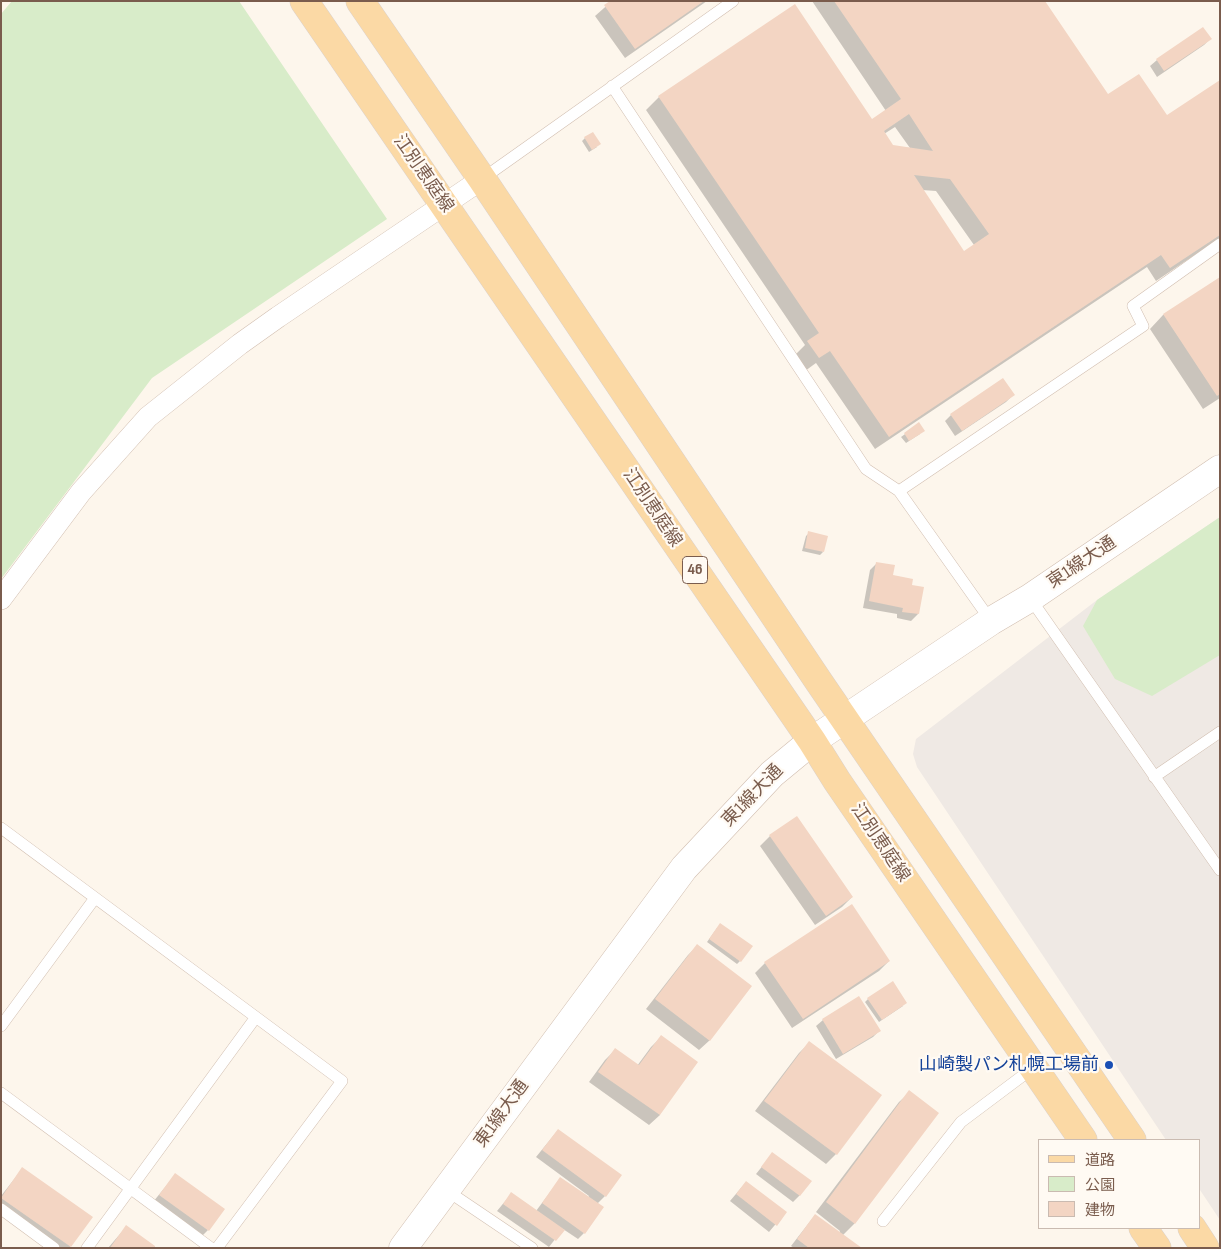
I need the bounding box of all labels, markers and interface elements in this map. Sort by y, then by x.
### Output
street label: 江別恵庭線 [388,131,458,217]
street label: 江別恵庭線 [618,465,686,551]
street label: 東1線大通 [1044,532,1120,594]
road number: 46 [682,556,708,584]
street label: 東1線大通 [718,760,788,832]
street label: 江別恵庭線 [846,800,914,886]
place label: 山崎製パン札幌工場前 [919,1054,1099,1076]
marker: 山崎製パン札幌工場前 [1103,1059,1115,1071]
street label: 東1線大通 [470,1076,534,1152]
legend [1038,1139,1201,1229]
text: 道路 [1085,1151,1115,1170]
text: 公園 [1085,1176,1115,1195]
text: 建物 [1085,1201,1115,1220]

